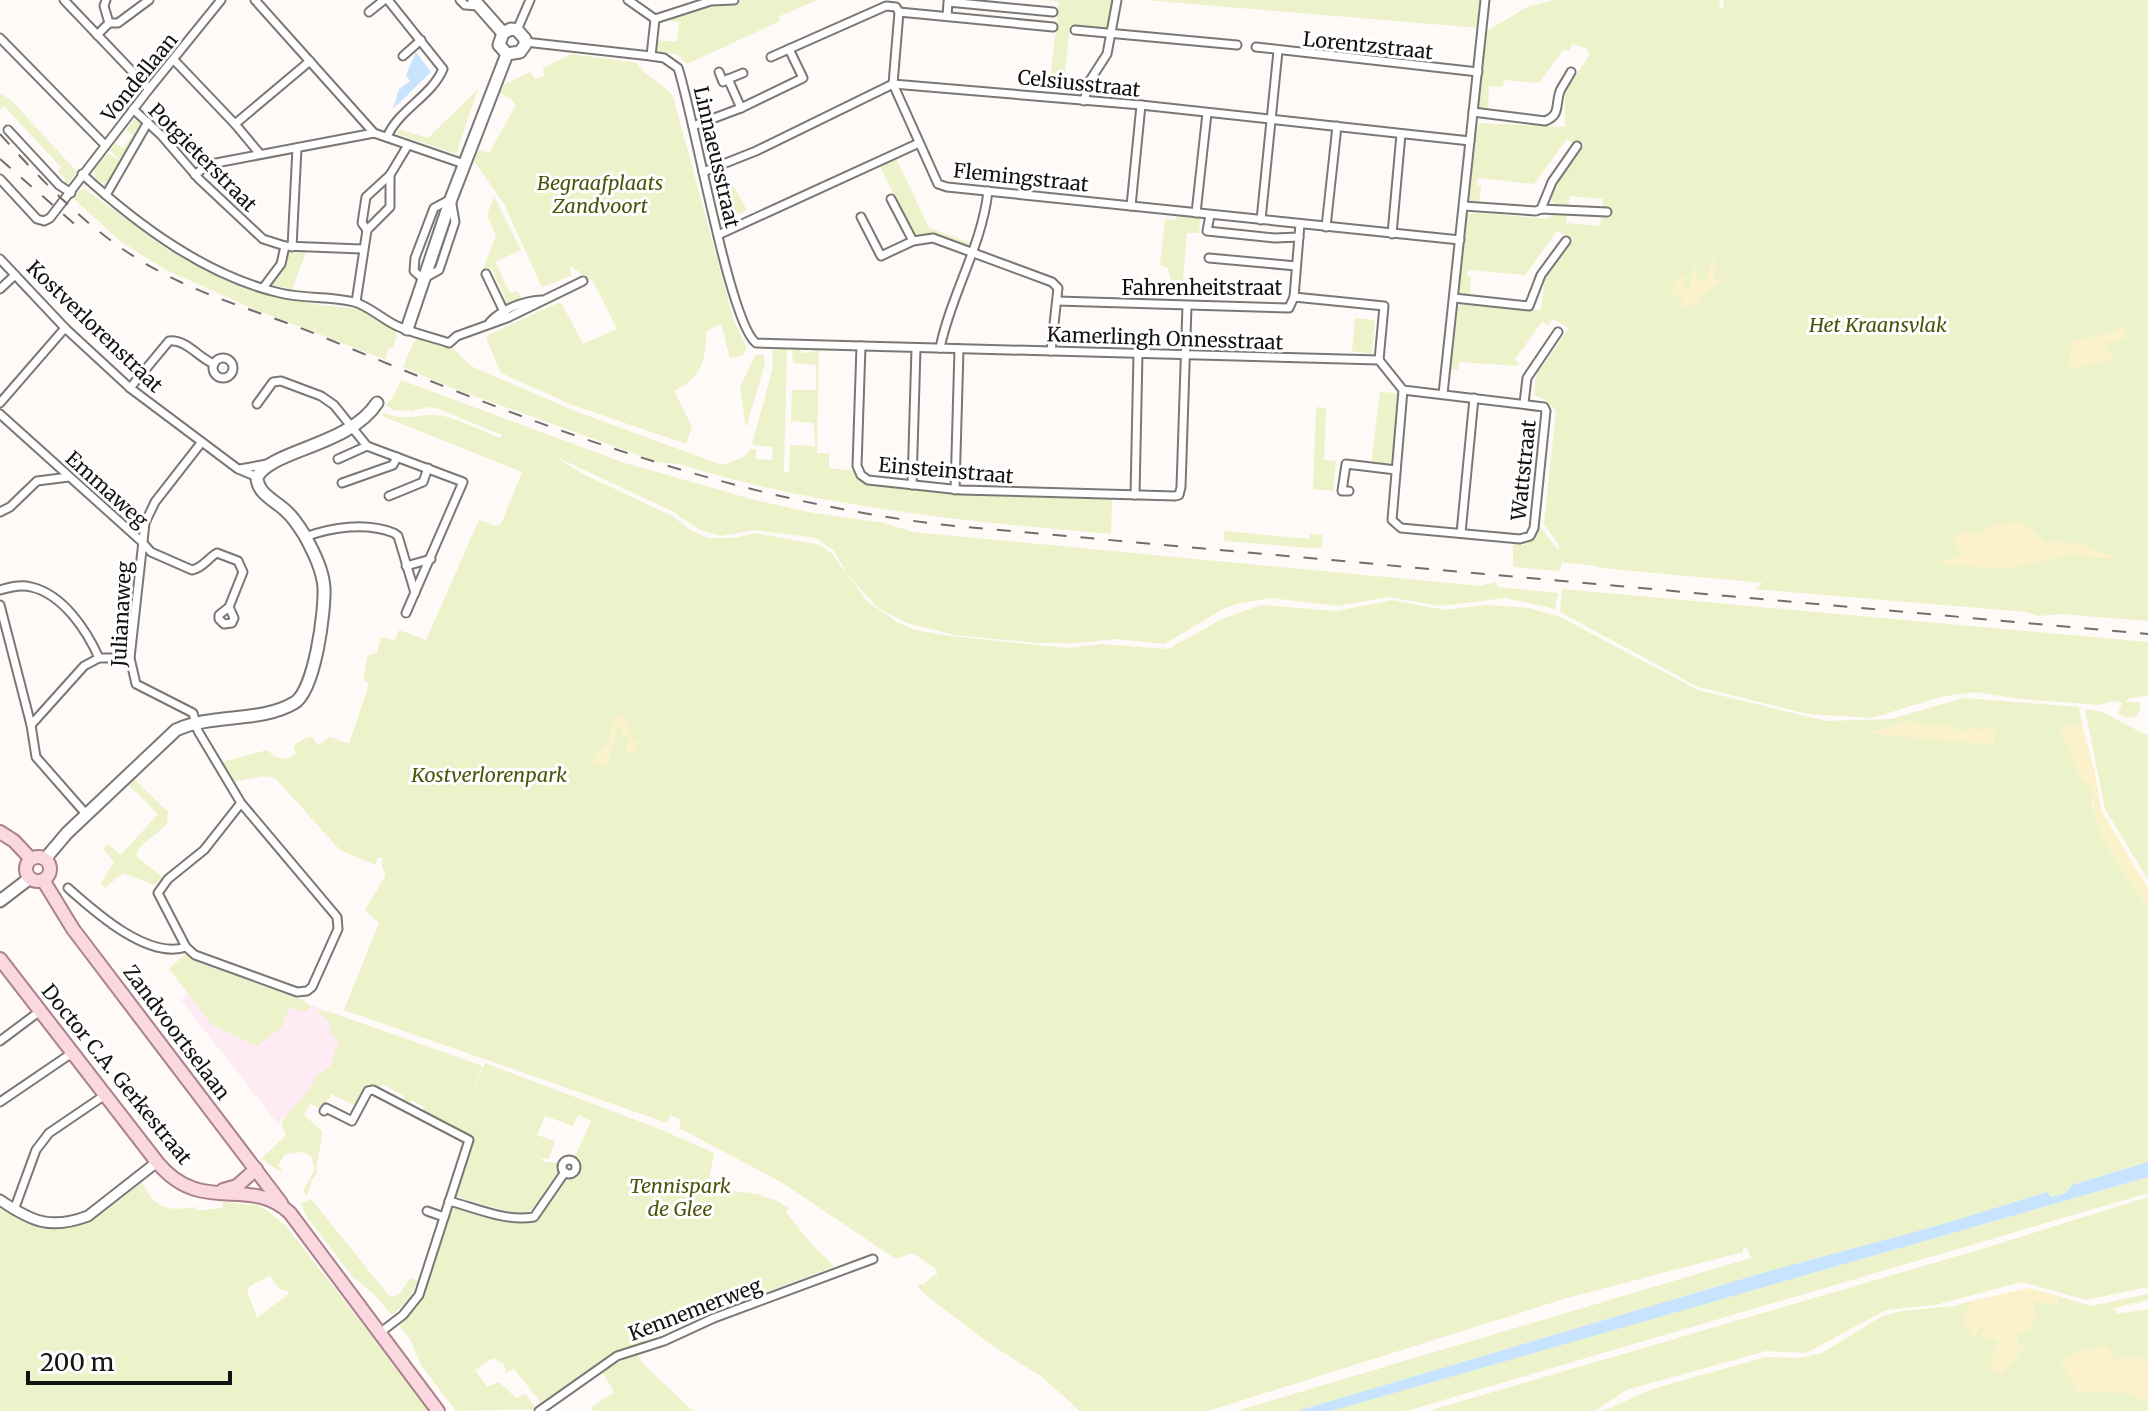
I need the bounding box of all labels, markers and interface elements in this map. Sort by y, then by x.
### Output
street label: Lorentzstraat [1302,26,1434,64]
street label: Vondellaan [95,28,182,127]
street label: Celsiusstraat [1016,64,1142,102]
street label: Linnaeusstraat [689,84,745,230]
street label: Potgieterstraat [144,98,263,217]
street label: Flemingstraat [952,157,1090,197]
park label: Begraafplaats Zandvoort [537,170,663,218]
street label: Kostverlorenstraat [22,255,168,397]
street label: Fahrenheitstraat [1122,275,1283,300]
park label: Het Kraansvlak [1808,312,1947,337]
street label: Kamerlingh Onnesstraat [1046,321,1284,355]
street label: Wattstraat [1505,418,1541,523]
street label: Emmaweg [61,445,153,533]
street label: Einsteinstraat [877,452,1015,488]
street label: Julianaweg [106,560,136,669]
park label: Kostverlorenpark [410,762,567,787]
street label: Zandvoortselaan [118,960,236,1104]
street label: Doctor C.A. Gerkestraat [37,979,198,1169]
park label: Tennispark de Glee [629,1173,731,1221]
street label: Kennemerweg [625,1272,765,1346]
scale bar [28,1335,230,1385]
text: 200 m [40,1347,115,1378]

